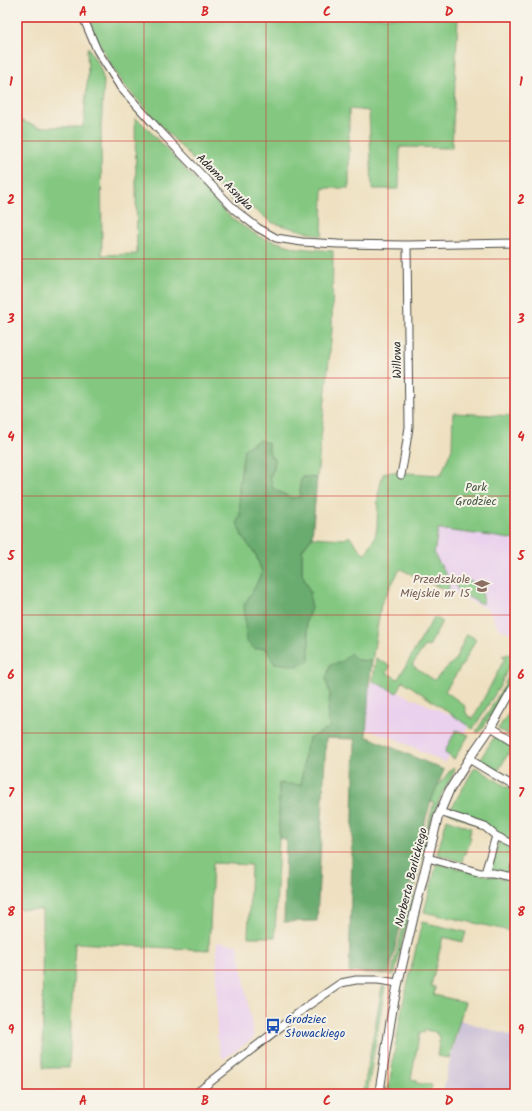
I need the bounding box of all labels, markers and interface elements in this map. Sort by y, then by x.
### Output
text: A [79,2,87,23]
text: B [201,2,209,23]
text: C [323,2,331,23]
text: D [445,2,454,23]
text: 1 [9,72,13,93]
text: 1 [519,72,523,93]
street label: Adama Asnyka [192,149,258,216]
text: 2 [7,190,15,211]
text: 2 [517,190,525,211]
text: 3 [6,309,15,330]
text: 3 [516,309,525,330]
street label: Willowa [388,341,407,379]
text: 4 [7,427,15,448]
text: 4 [517,427,525,448]
park label: Park Grodziec [455,478,497,511]
text: 5 [7,546,16,567]
text: 5 [517,546,526,567]
place label: Przedszkole Miejskie nr 15 [400,570,472,603]
school or university icon: Przedszkole Miejskie nr 15 [473,577,491,595]
text: 6 [7,665,15,686]
text: 6 [517,665,525,686]
text: 7 [8,783,15,804]
text: 7 [518,783,525,804]
street label: Norberta Barlickiego [390,825,433,929]
text: 8 [7,902,15,923]
text: 8 [517,902,525,923]
place label: Grodziec Słowackiego [285,1010,345,1043]
bus stop icon: Grodziec Słowackiego [264,1017,282,1035]
text: 9 [8,1020,15,1041]
text: 9 [518,1020,525,1041]
text: A [79,1091,87,1111]
text: B [201,1091,209,1111]
text: C [323,1091,331,1111]
text: D [445,1091,454,1111]

